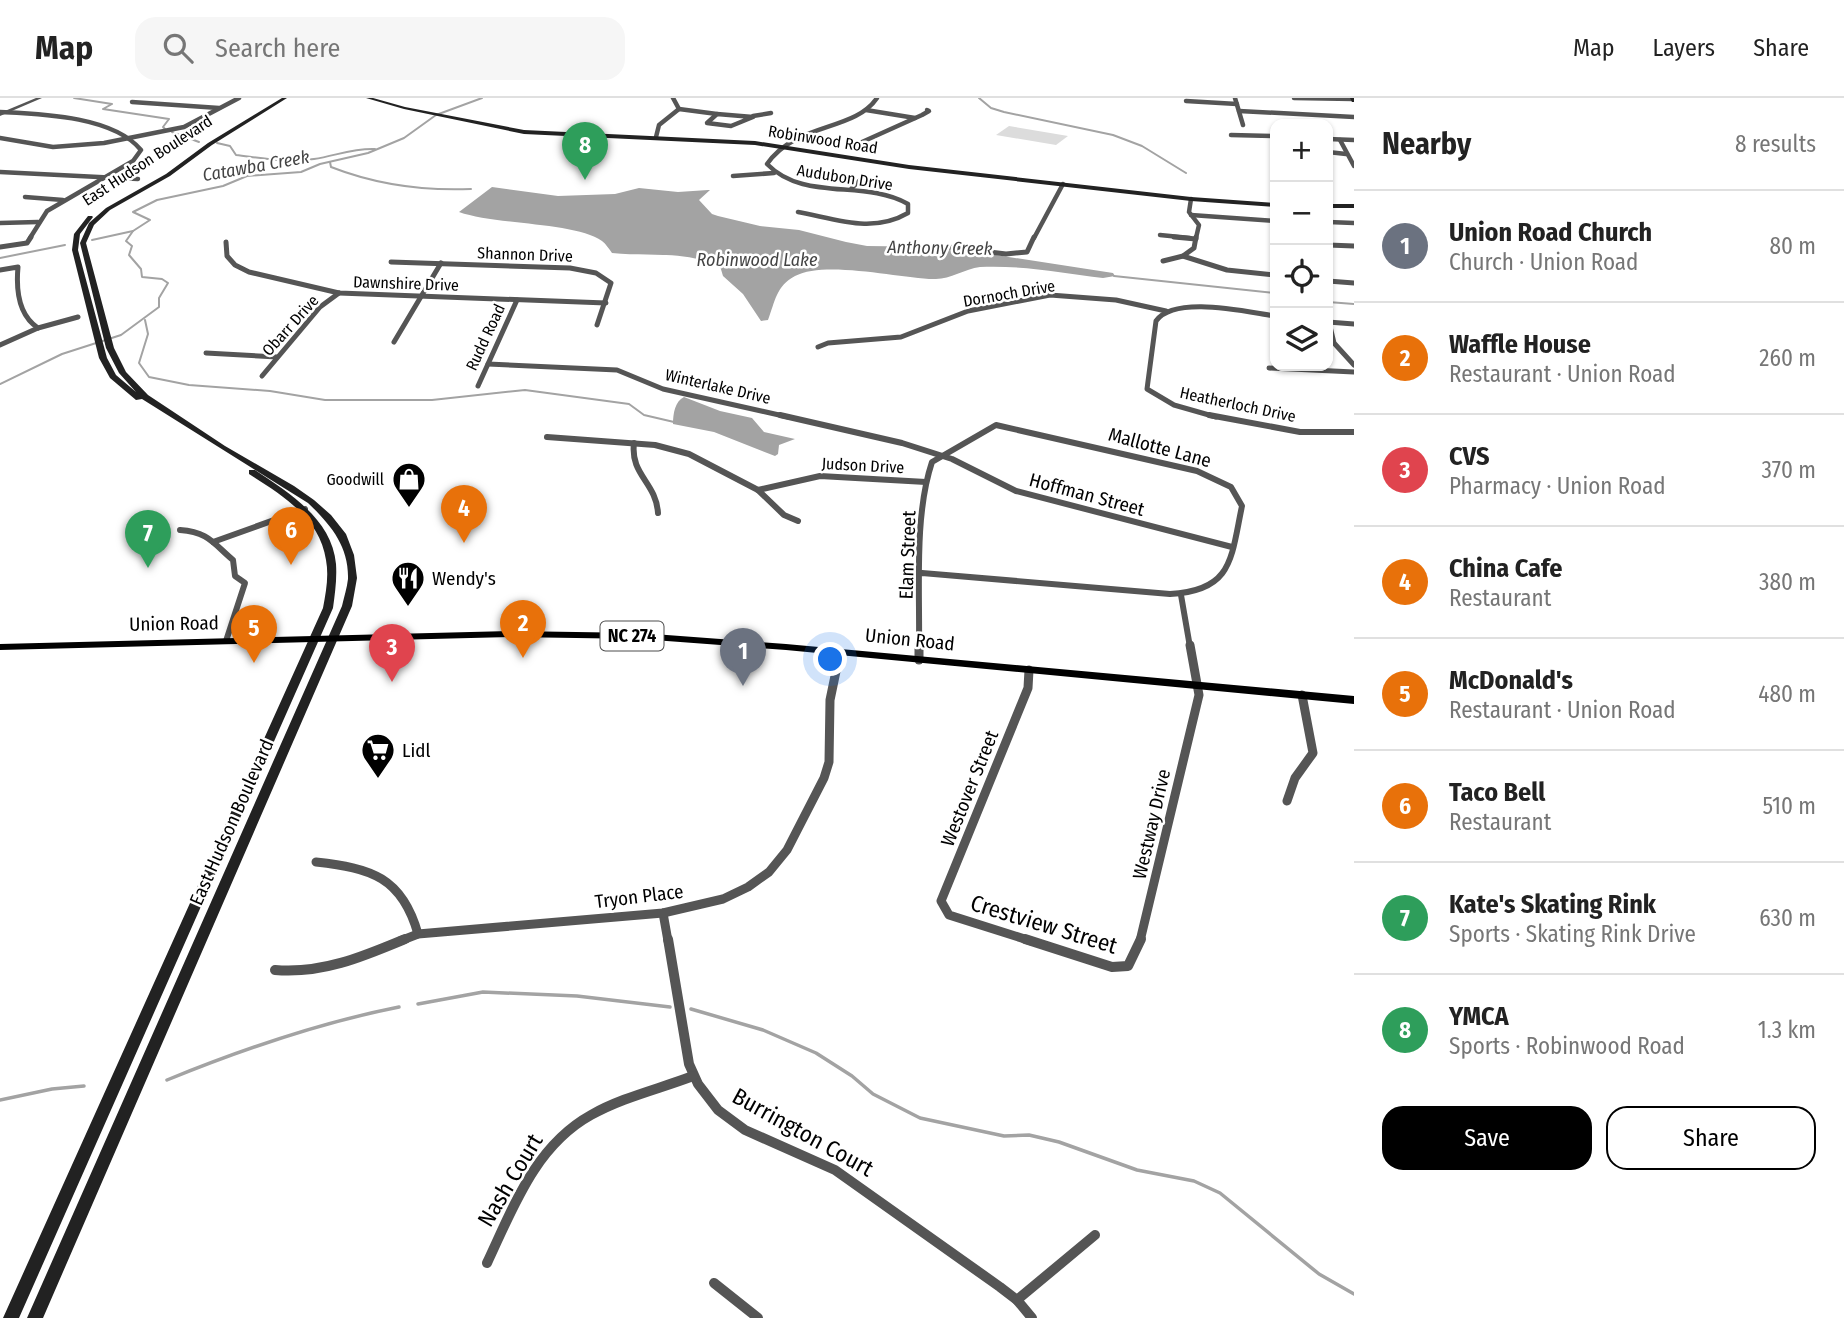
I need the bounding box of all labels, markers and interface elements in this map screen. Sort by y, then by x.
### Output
search box [135,17,625,80]
text: Map [35,28,93,68]
icon: search [159,29,197,67]
text: Search here [215,33,340,64]
text: Map [1573,34,1615,62]
text: Layers [1653,34,1715,62]
text: Share [1753,34,1809,62]
street label: East Hudson Boulevard [79,111,216,209]
map controls [1270,119,1333,371]
button: + [1270,119,1333,182]
street label: Robinwood Road [767,121,879,158]
pin: 8 [562,122,608,180]
text: Nearby [1382,126,1471,162]
text: 8 results [1735,130,1816,158]
water label: Catawba Creek [201,146,311,186]
street label: Audubon Drive [796,161,894,194]
button: − [1270,182,1333,245]
text: Union Road Church [1449,217,1652,248]
text: 1 [1400,232,1410,260]
text: 80 m [1769,232,1816,260]
water label: Anthony Creek [886,236,993,260]
street label: Shannon Drive [477,243,573,266]
button: locate [1270,245,1333,308]
text: Church · Union Road [1449,248,1638,276]
water label: Robinwood Lake [697,249,818,271]
street label: Dawnshire Drive [353,272,459,295]
street label: Dornoch Drive [962,276,1057,311]
street label: Obarr Drive [258,291,323,360]
street label: Rudd Road [462,301,509,373]
button: layers [1270,308,1333,371]
text: Waffle House [1449,329,1591,360]
text: 2 [1400,344,1410,372]
text: 260 m [1759,344,1816,372]
text: Restaurant · Union Road [1449,360,1676,388]
street label: Winterlake Drive [663,365,773,408]
street label: Heatherloch Drive [1178,383,1298,426]
street label: Mallotte Lane [1106,423,1214,472]
text: CVS [1449,441,1489,472]
street label: Judson Drive [821,454,905,477]
text: 3 [1400,456,1410,484]
text: 370 m [1762,456,1816,484]
shop icon: Goodwill [390,460,428,509]
street label: Hoffman Street [1027,468,1148,521]
place label: Goodwill [326,470,384,489]
text: Pharmacy · Union Road [1449,472,1665,500]
pin: 4 [441,485,487,543]
pin: 6 [268,507,314,565]
street label: Elam Street [894,509,921,600]
pin: 7 [125,510,171,568]
text: China Cafe [1449,553,1562,584]
restaurant icon: Wendy's [389,559,427,608]
place label: Wendy's [432,567,496,590]
text: 4 [1399,568,1411,596]
text: 380 m [1759,568,1816,596]
text: Restaurant [1449,584,1551,612]
pin: 2 [500,600,546,658]
pin: 5 [231,605,277,663]
street label: Union Road [129,611,219,636]
road number: NC 274 [600,622,664,650]
street label: Union Road [864,623,956,656]
pin: 3 [369,624,415,682]
pin: 1 [720,628,766,686]
your location [813,642,847,676]
text: McDonald's [1449,665,1573,696]
text: 5 [1399,680,1411,708]
text: 480 m [1758,680,1816,708]
text: Restaurant · Union Road [1449,696,1676,724]
street label: Westover Street [936,726,1003,850]
supermarket icon: Lidl [359,731,397,780]
street label: East Hudson Boulevard [185,736,278,909]
place label: Lidl [402,739,430,762]
street label: Westway Drive [1128,767,1175,881]
text: Taco Bell [1449,777,1545,808]
text: 6 [1399,792,1411,820]
text: 510 m [1763,792,1816,820]
text: Restaurant [1449,808,1551,836]
street label: Tryon Place [594,880,685,913]
street label: Crestview Street [967,888,1121,960]
text: Kate's Skating Rink [1449,889,1656,920]
text: 7 [1400,904,1410,932]
text: 630 m [1759,904,1816,932]
text: Sports · Skating Rink Drive [1449,920,1696,948]
text: YMCA [1449,1001,1509,1032]
text: 8 [1399,1016,1411,1044]
text: 1.3 km [1758,1016,1816,1044]
text: Sports · Robinwood Road [1449,1032,1685,1060]
street label: Burrington Court [728,1082,879,1183]
button: Save [1382,1106,1592,1170]
button: Share [1606,1106,1816,1170]
street label: Nash Court [471,1128,549,1231]

